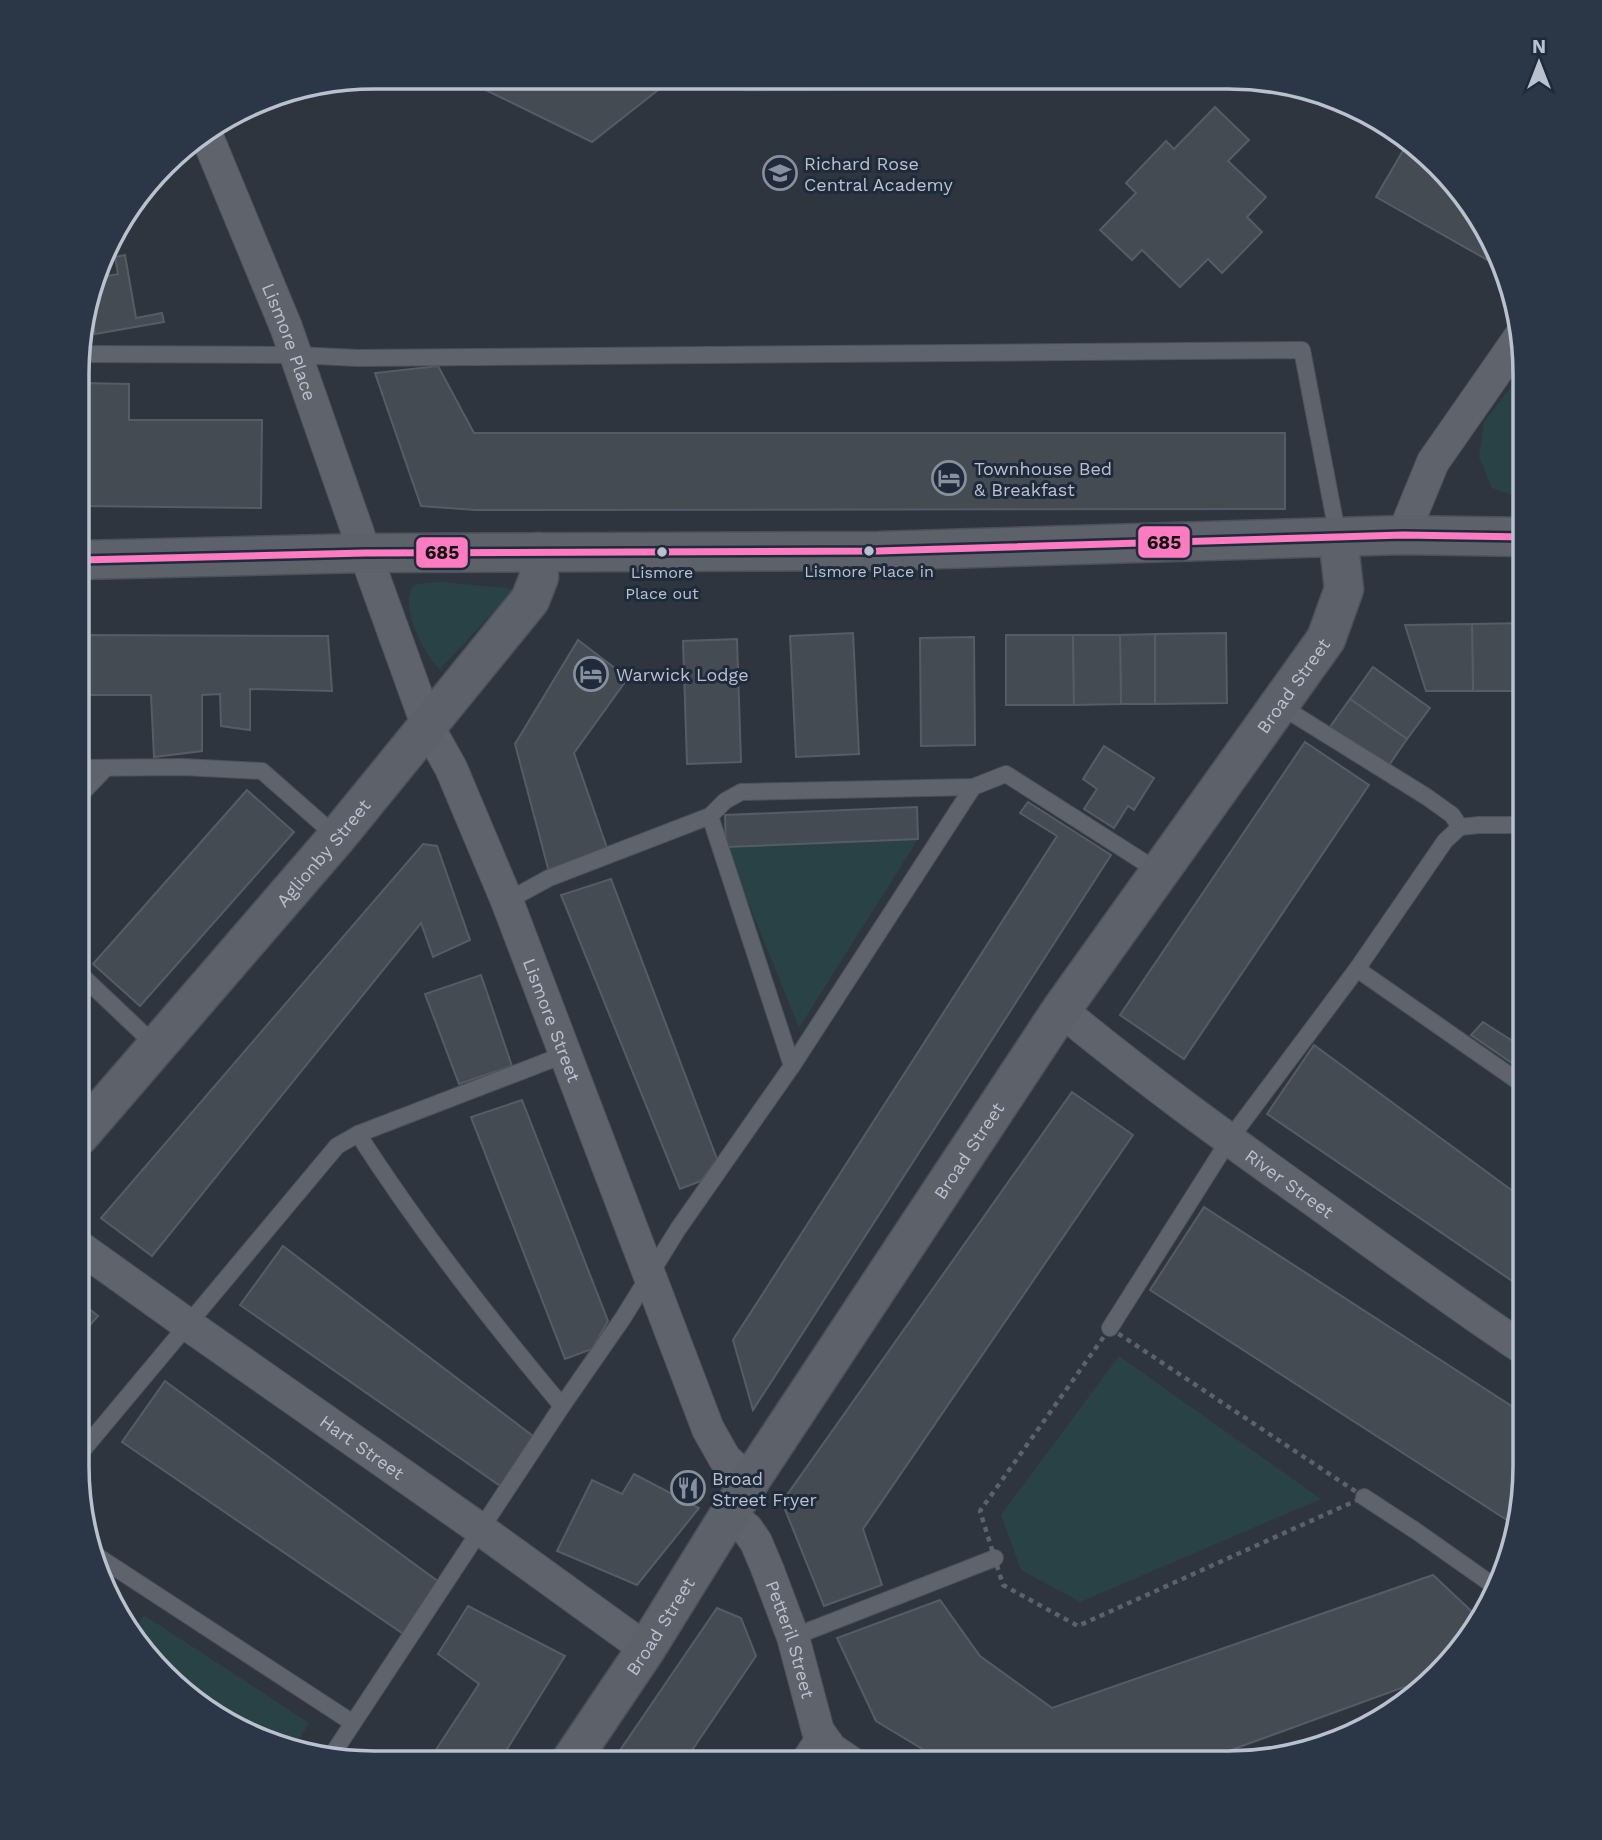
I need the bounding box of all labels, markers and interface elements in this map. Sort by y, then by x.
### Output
north arrow [1504,28,1574,98]
text: N [1532,35,1546,58]
place label: Richard Rose Central Academy [804,153,953,195]
school or university icon: Richard Rose Central Academy [761,154,799,192]
street label: Lismore Place [258,280,321,403]
place label: Townhouse Bed & Breakfast [974,458,1112,500]
hotel icon: Townhouse Bed & Breakfast [930,459,968,497]
line badge: 685 [1137,525,1191,559]
text: 685 [1147,531,1181,554]
line badge: 685 [415,536,469,569]
text: 685 [425,541,459,564]
marker: Lismore Place in [862,544,876,558]
marker: Lismore Place out [655,545,669,559]
place label: Lismore Place in [804,562,934,581]
place label: Lismore Place out [625,563,699,603]
street label: Broad Street [1252,634,1334,737]
hotel icon: Warwick Lodge [572,655,610,693]
place label: Warwick Lodge [616,664,749,685]
street label: Aglionby Street [272,794,375,910]
street label: Lismore Street [519,955,586,1085]
street label: Broad Street [929,1098,1008,1203]
street label: River Street [1241,1144,1338,1222]
street label: Hart Street [316,1410,409,1484]
place label: Broad Street Fryer [712,1468,817,1510]
restaurant icon: Broad Street Fryer [669,1469,707,1507]
street label: Broad Street [621,1573,699,1679]
street label: Petteril Street [762,1577,819,1701]

